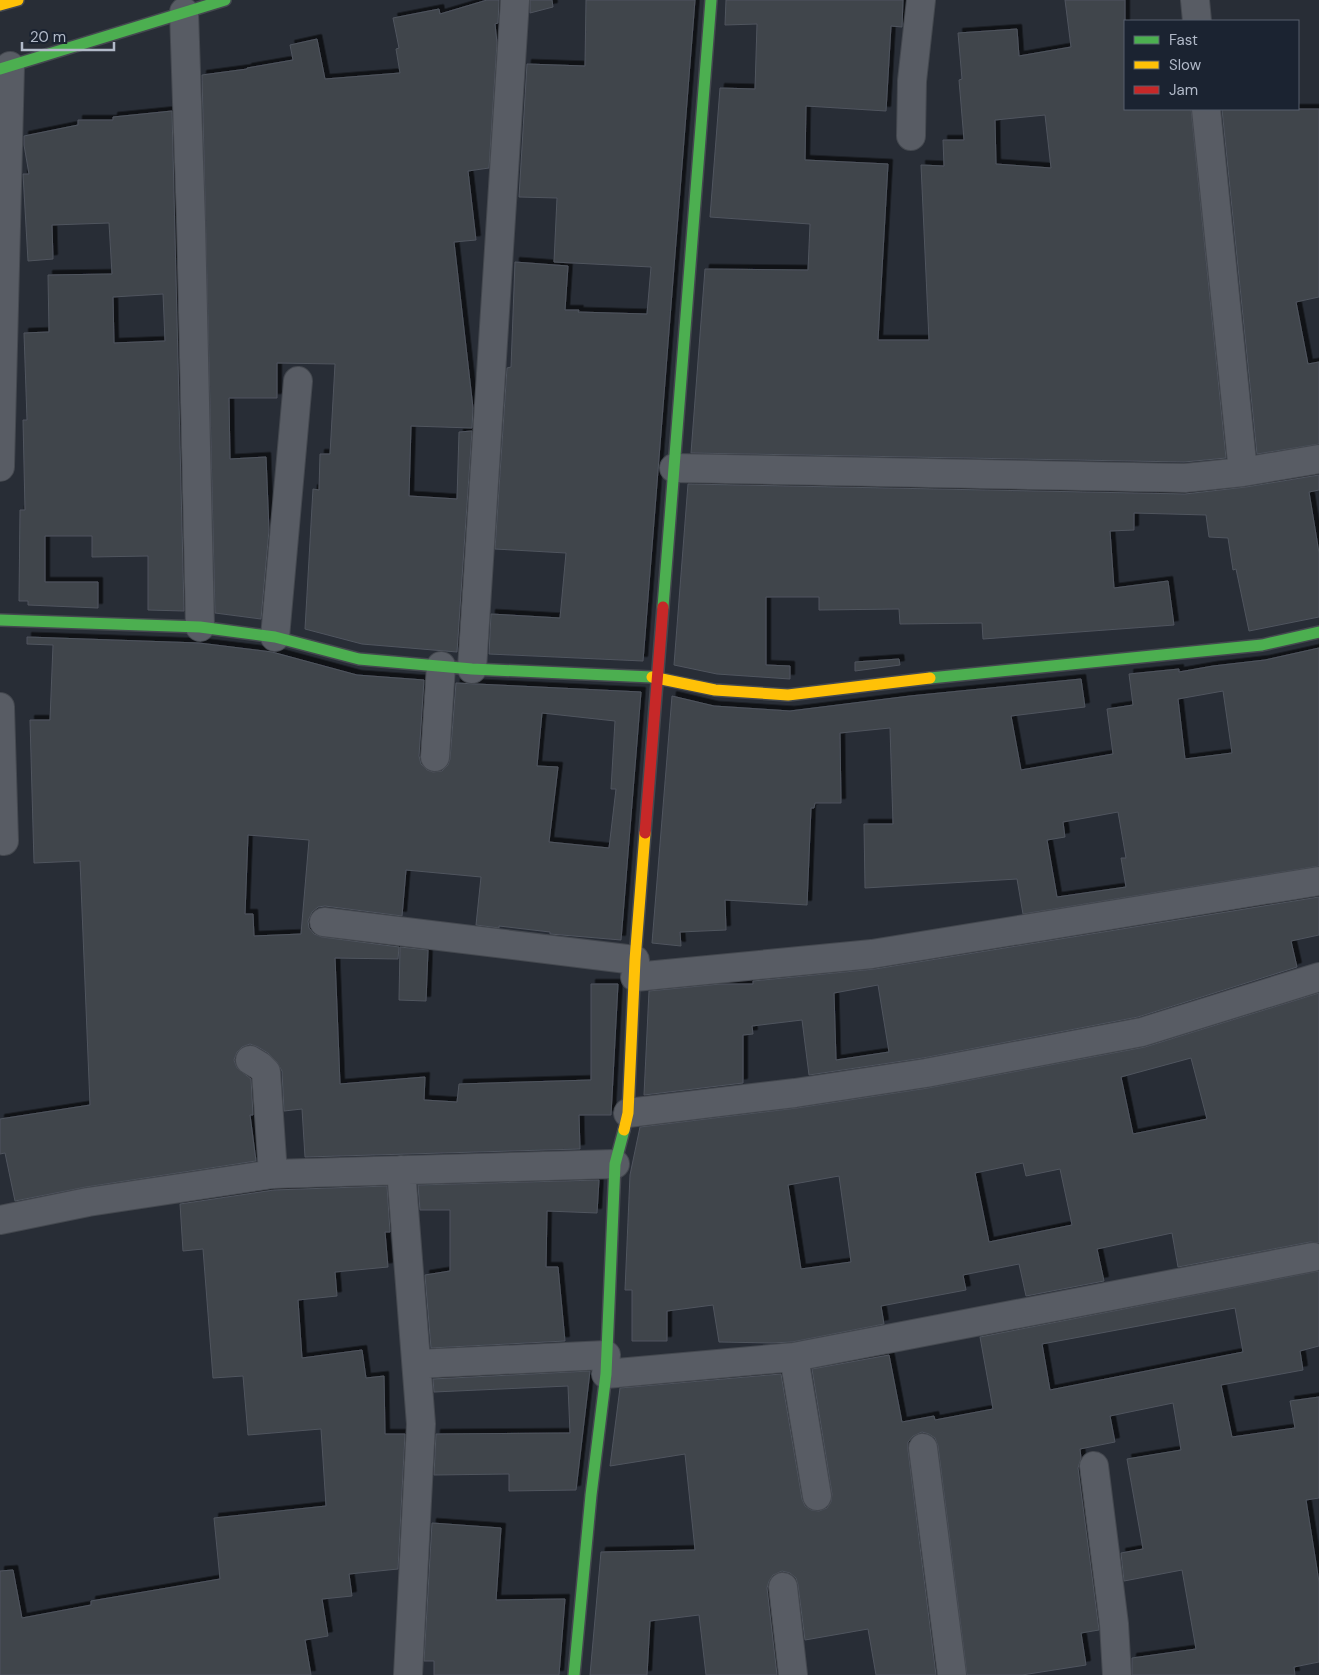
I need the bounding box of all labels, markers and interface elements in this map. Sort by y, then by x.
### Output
scale bar [22,20,115,52]
legend [1124,20,1299,110]
text: 20 m [30,27,66,47]
text: Fast [1169,30,1198,50]
text: Slow [1169,55,1202,75]
text: Jam [1169,80,1198,100]

